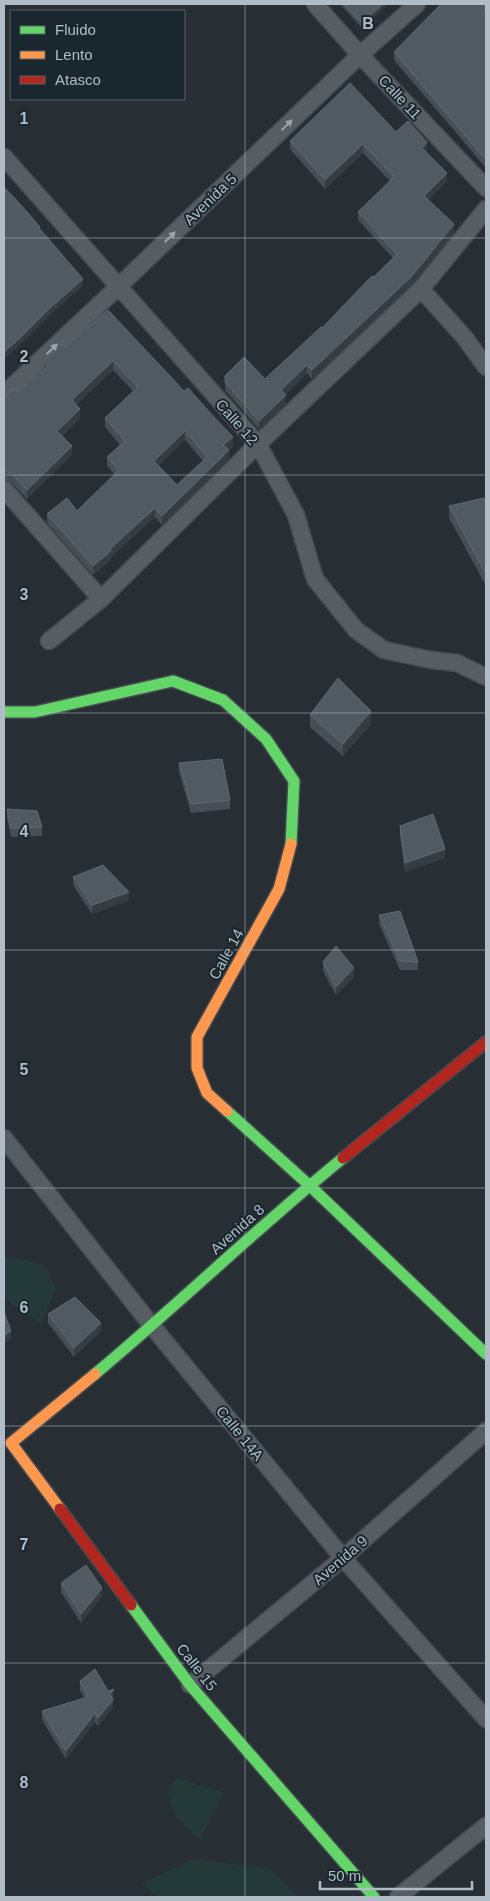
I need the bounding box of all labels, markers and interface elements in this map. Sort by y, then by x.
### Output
legend [10,10,185,100]
text: B [362,15,374,32]
text: Fluido [55,21,96,38]
text: Lento [55,46,93,63]
text: Atasco [55,71,101,88]
street label: Calle 11 [375,71,425,123]
text: 1 [20,110,29,127]
one-way arrow [281,119,293,131]
street label: Avenida 5 [180,170,240,228]
one-way arrow [164,231,176,243]
one-way arrow [46,343,58,355]
text: 2 [20,348,29,365]
street label: Calle 12 [213,396,261,448]
text: 3 [20,586,29,603]
text: 4 [20,823,29,840]
street label: Calle 14 [205,926,247,982]
text: 5 [20,1061,29,1078]
street label: Avenida 8 [207,1200,267,1258]
text: 6 [20,1299,29,1316]
street label: Calle 14A [213,1402,267,1464]
street label: Avenida 9 [309,1532,371,1588]
text: 7 [20,1536,29,1553]
street label: Calle 15 [173,1640,221,1694]
text: 8 [20,1774,29,1791]
scale bar [320,1858,472,1890]
text: 50 m [328,1867,361,1884]

